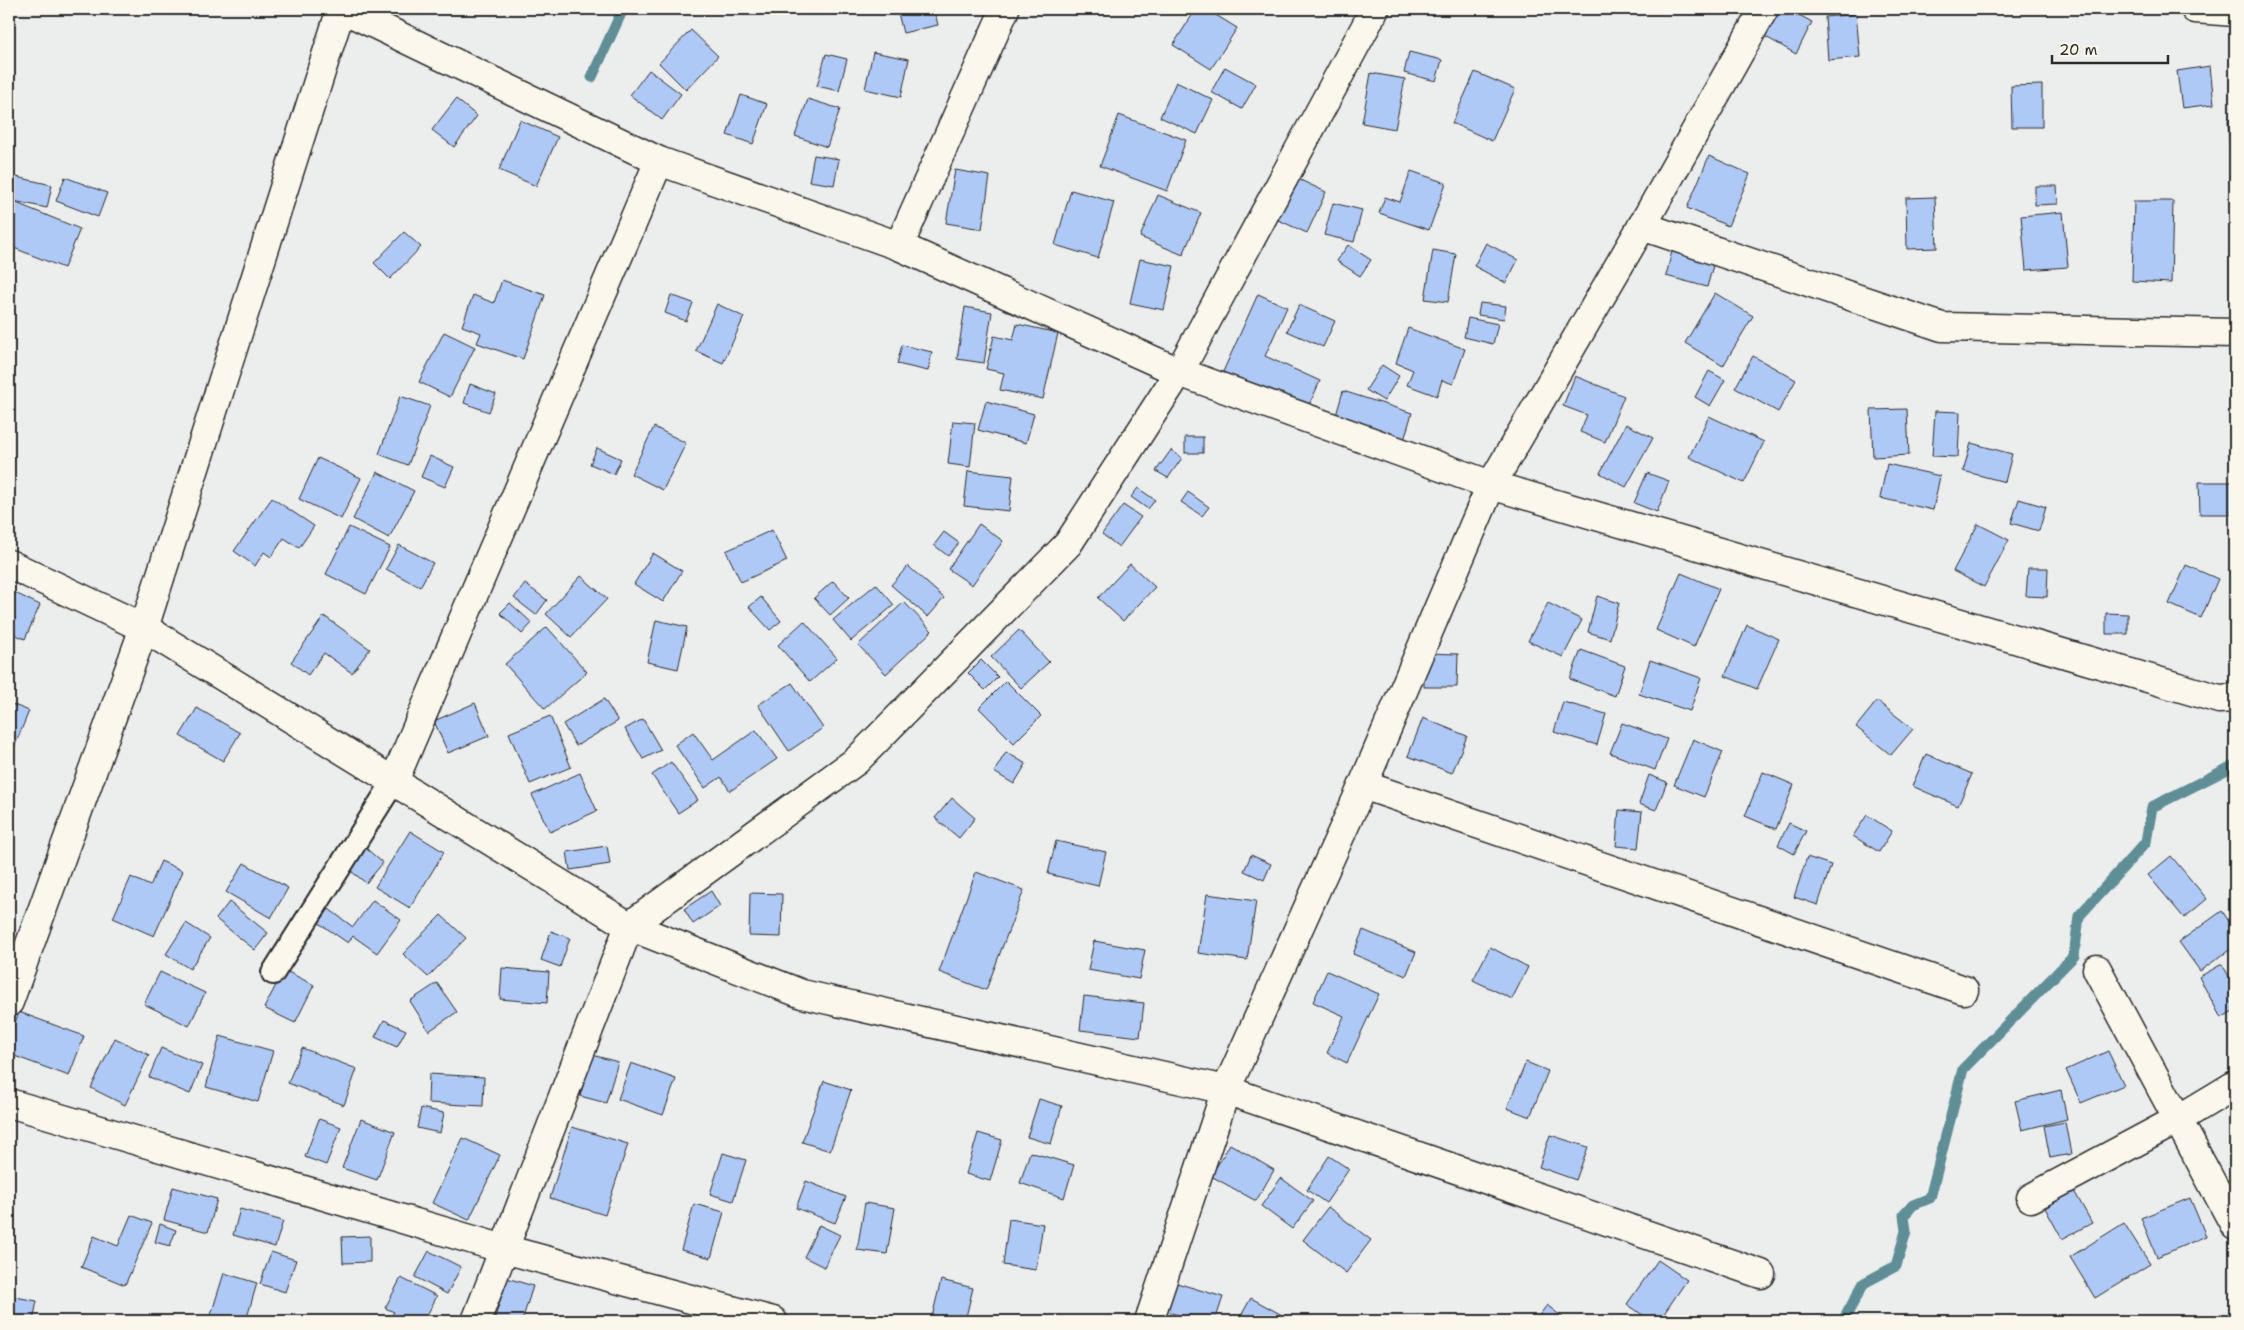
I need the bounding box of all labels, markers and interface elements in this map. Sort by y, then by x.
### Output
scale bar [2052,32,2168,64]
text: 20 m [2059,40,2098,60]

